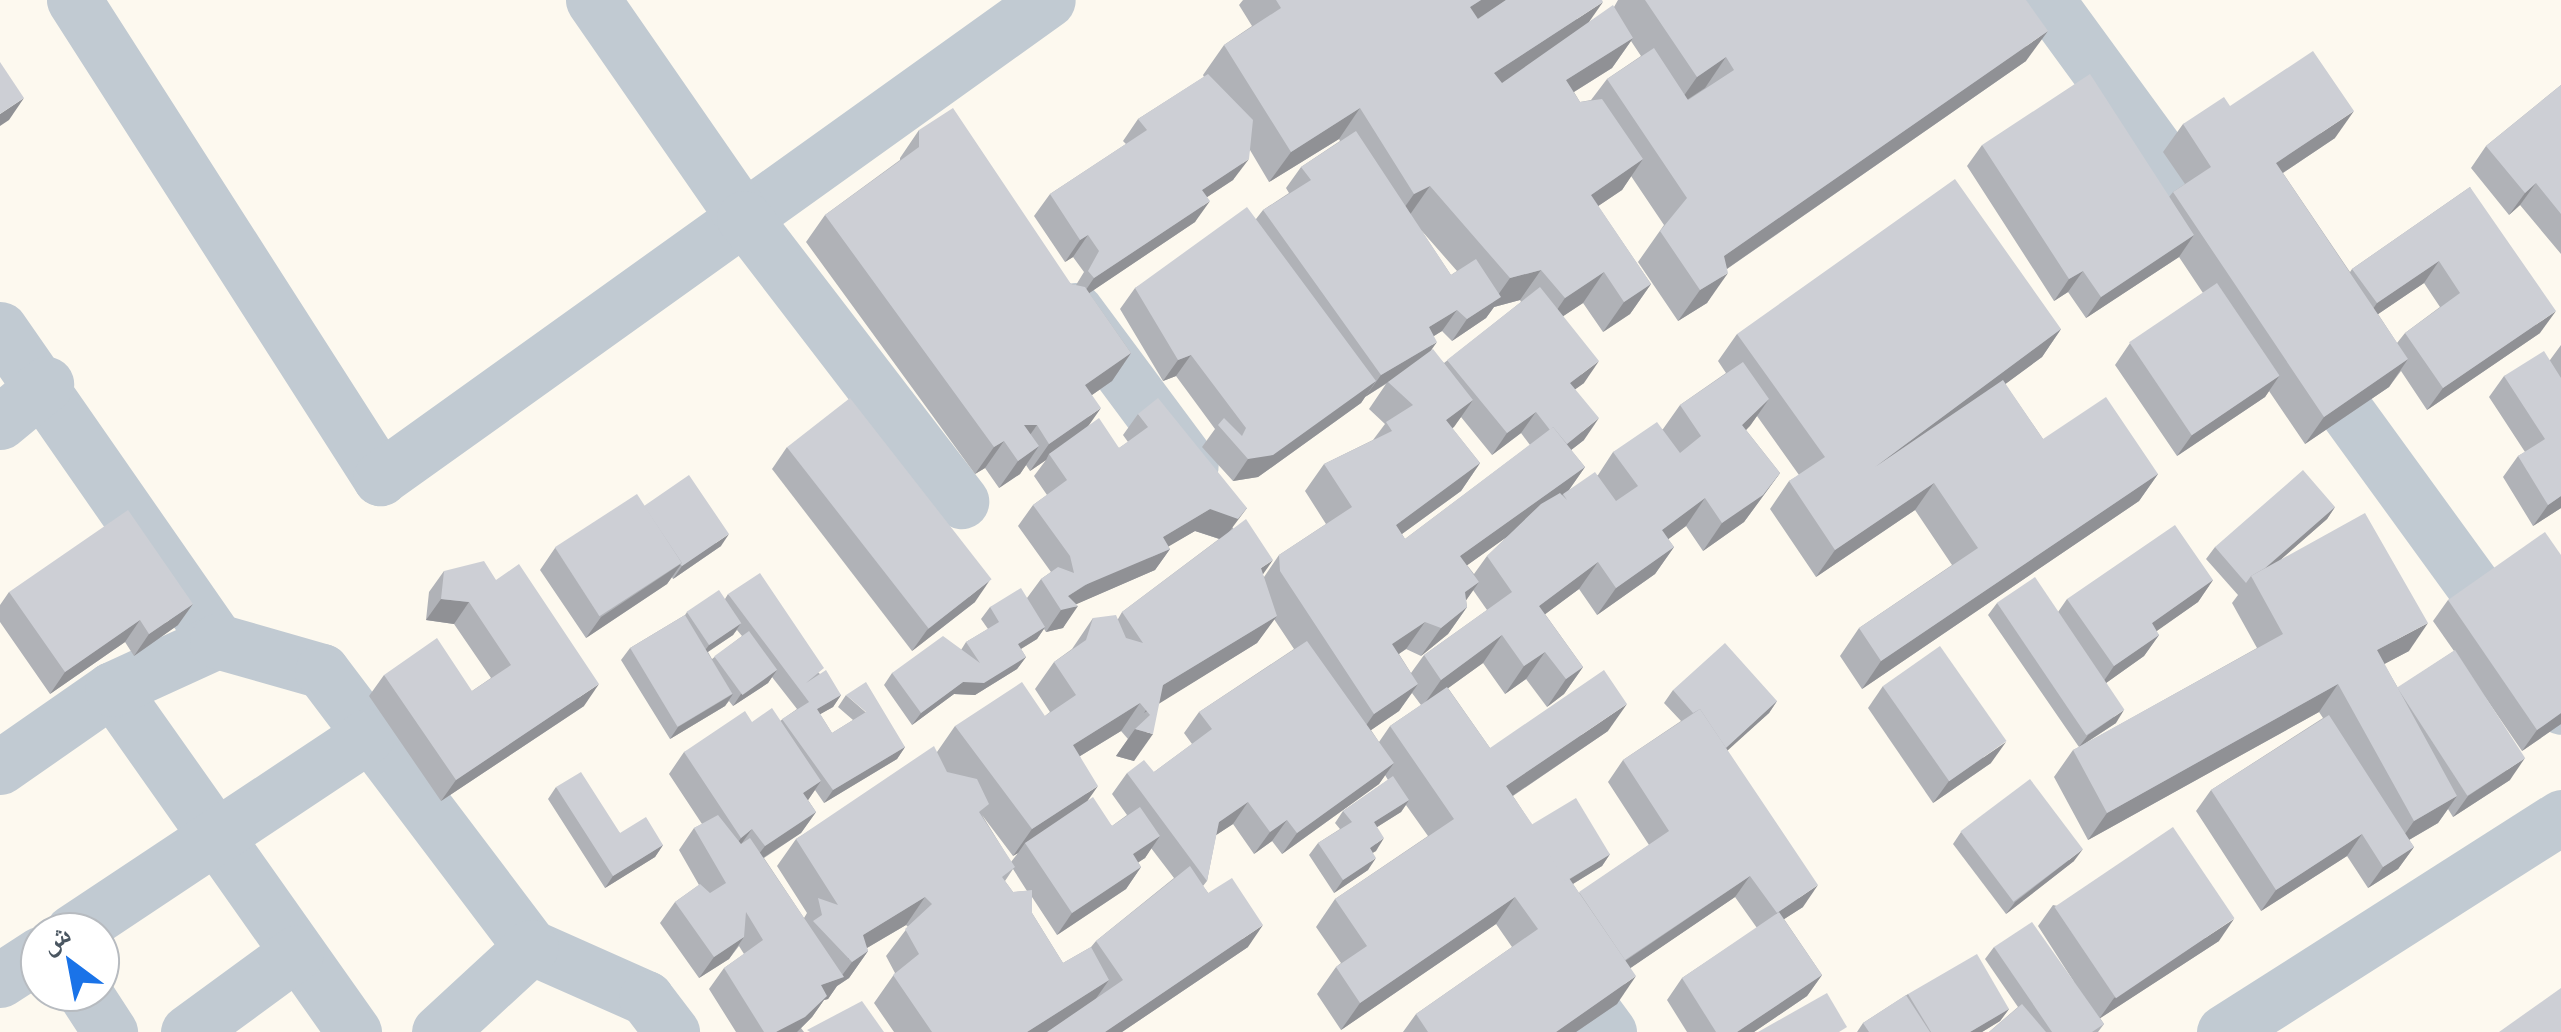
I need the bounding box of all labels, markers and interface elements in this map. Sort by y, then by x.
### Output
north arrow [20,912,120,1012]
text: ش [34,916,77,961]

